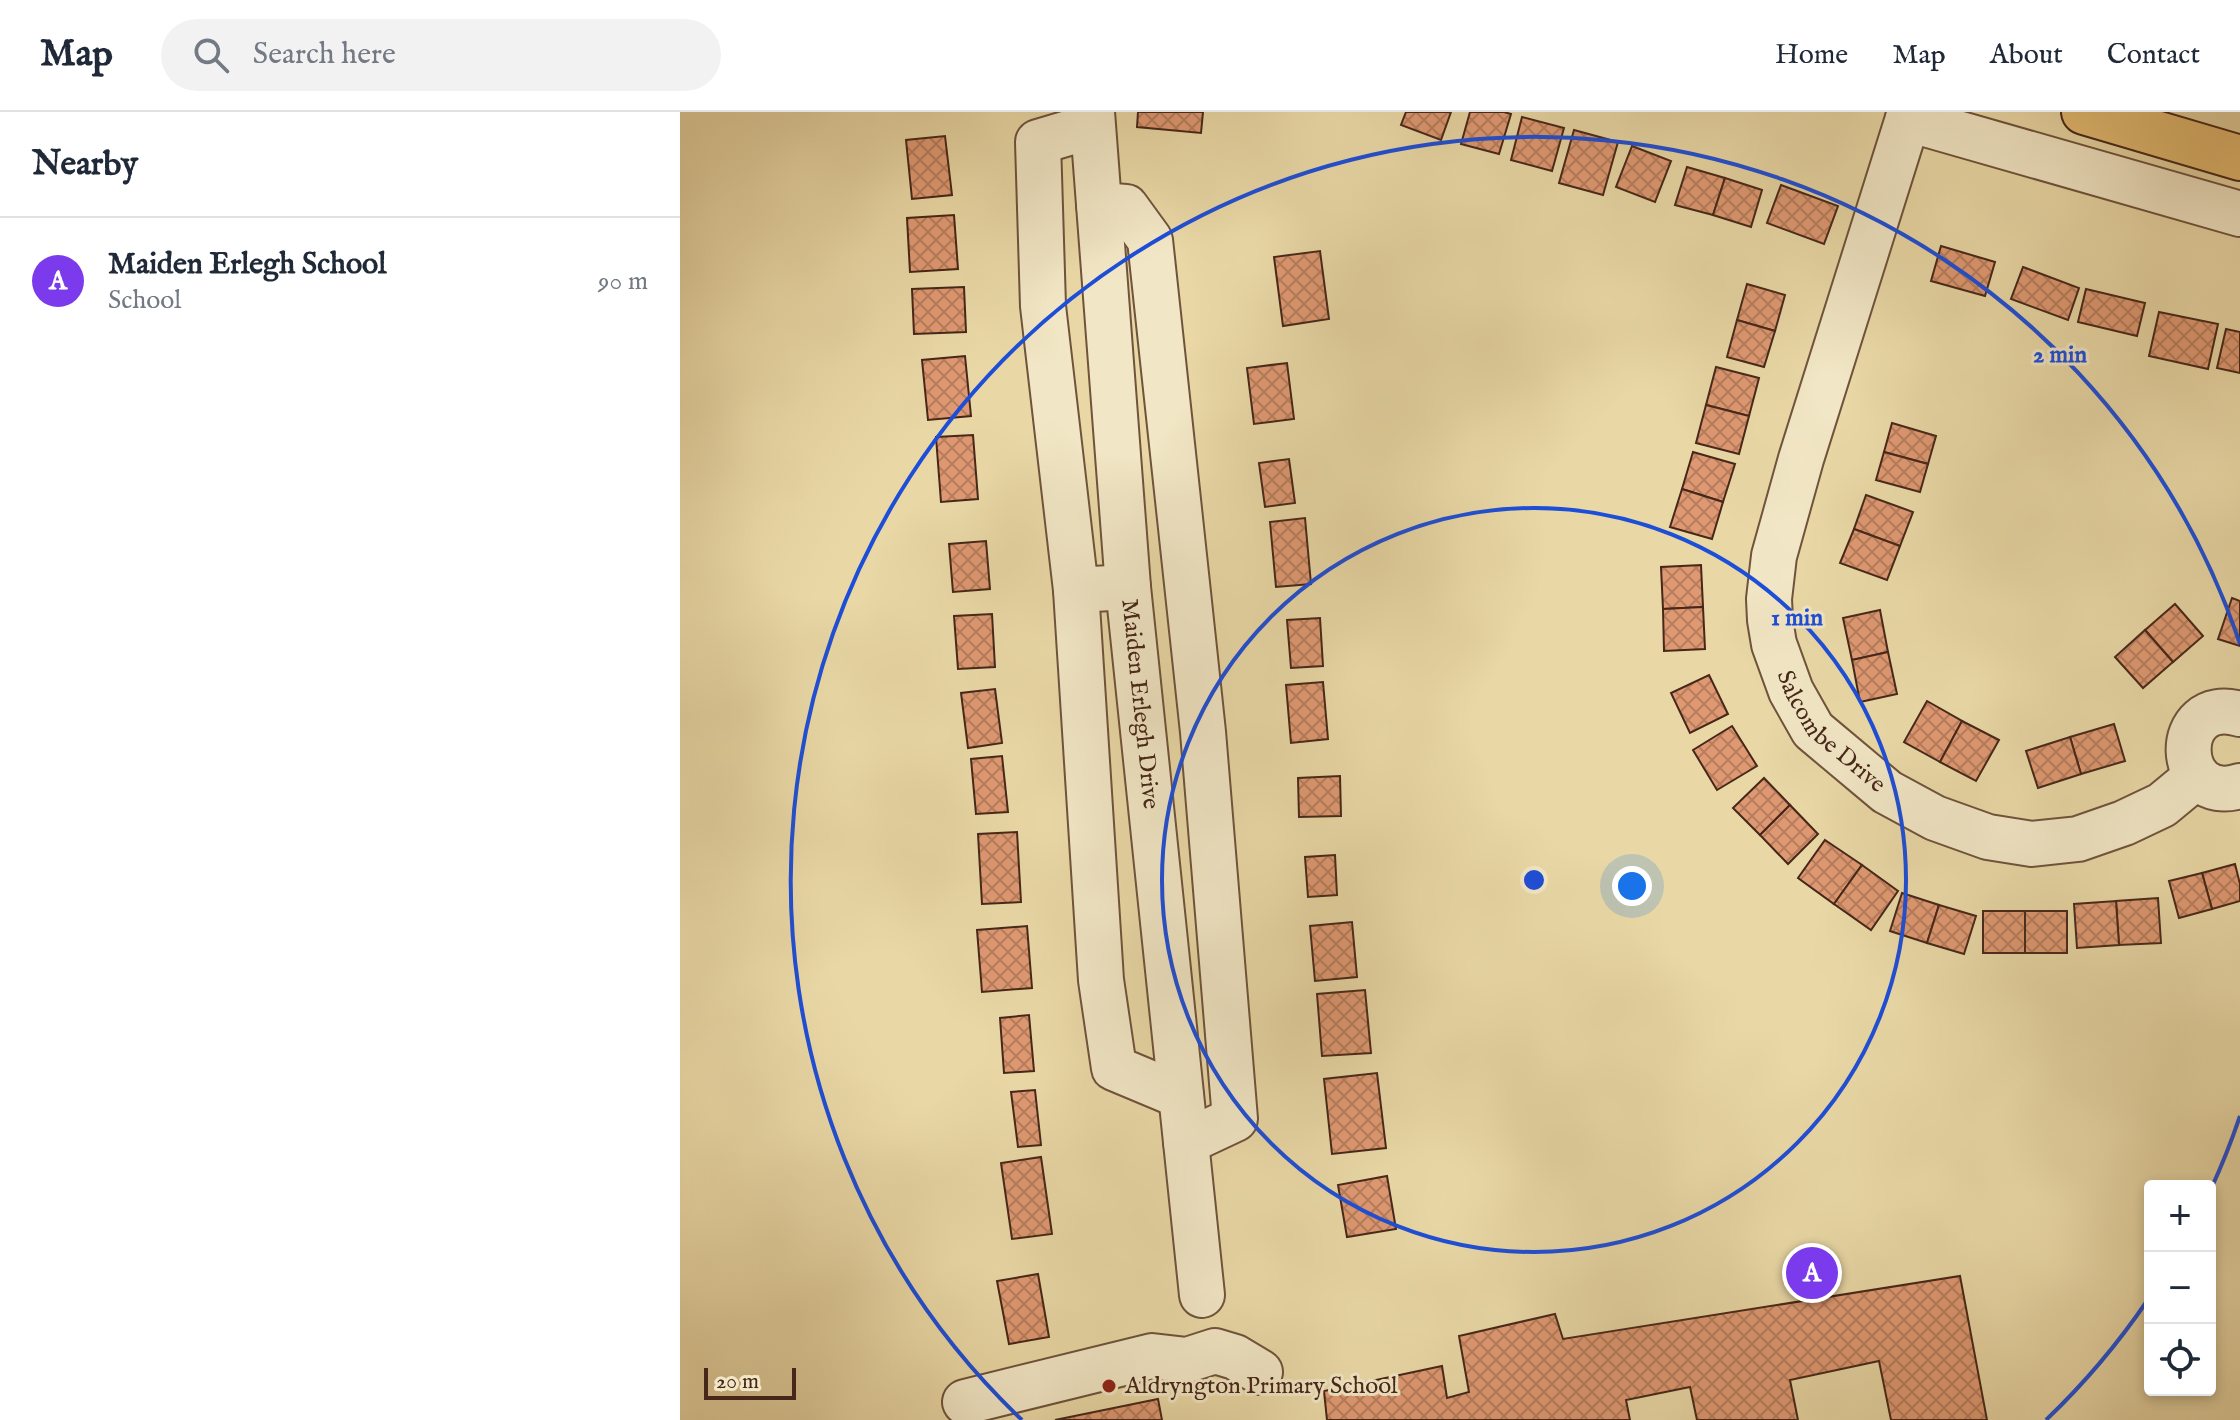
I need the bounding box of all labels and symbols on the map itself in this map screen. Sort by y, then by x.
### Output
text: 2 min [2033,340,2087,371]
street label: Maiden Erlegh Drive [1114,597,1167,811]
text: 1 min [1771,603,1823,634]
street label: Salcombe Drive [1769,666,1892,800]
centre of rings [1520,866,1548,894]
your location [1612,866,1652,906]
pin: A [1786,1243,1838,1303]
scale bar [704,1364,796,1400]
place label: Aldryngton Primary School [1124,1371,1398,1402]
marker: Aldryngton Primary School [1100,1377,1118,1395]

